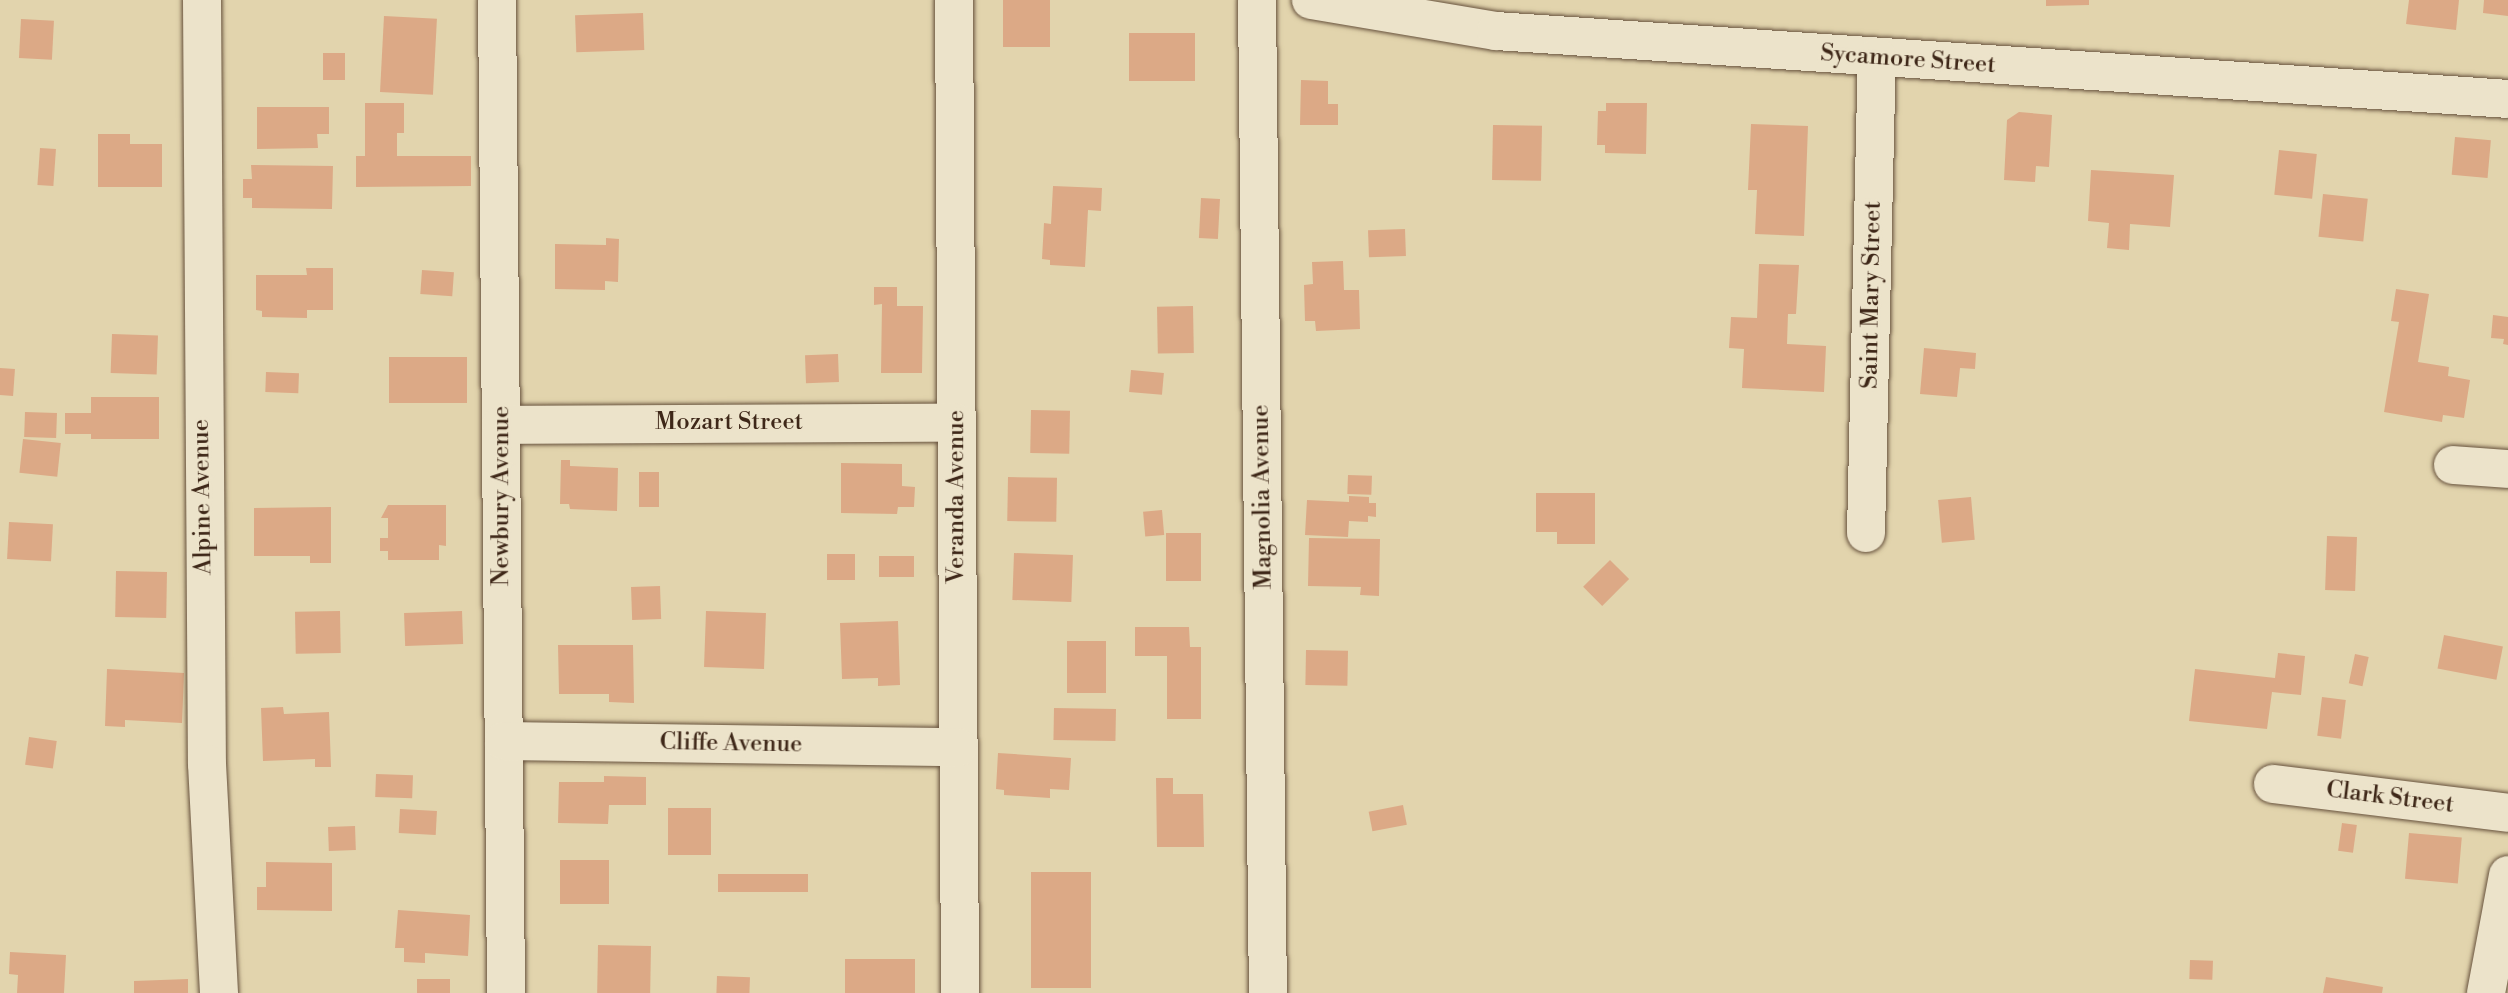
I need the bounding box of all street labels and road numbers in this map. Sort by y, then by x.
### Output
street label: Sycamore Street [1819,40,1997,80]
street label: Saint Mary Street [1856,201,1888,389]
street label: Magnolia Avenue [1247,404,1279,590]
street label: Newbury Avenue [488,406,516,586]
street label: Mozart Street [655,409,803,437]
street label: Veranda Avenue [943,410,971,584]
street label: Alpine Avenue [187,419,219,575]
street label: Cliffe Avenue [659,728,803,760]
street label: Clark Street [2324,776,2456,820]

